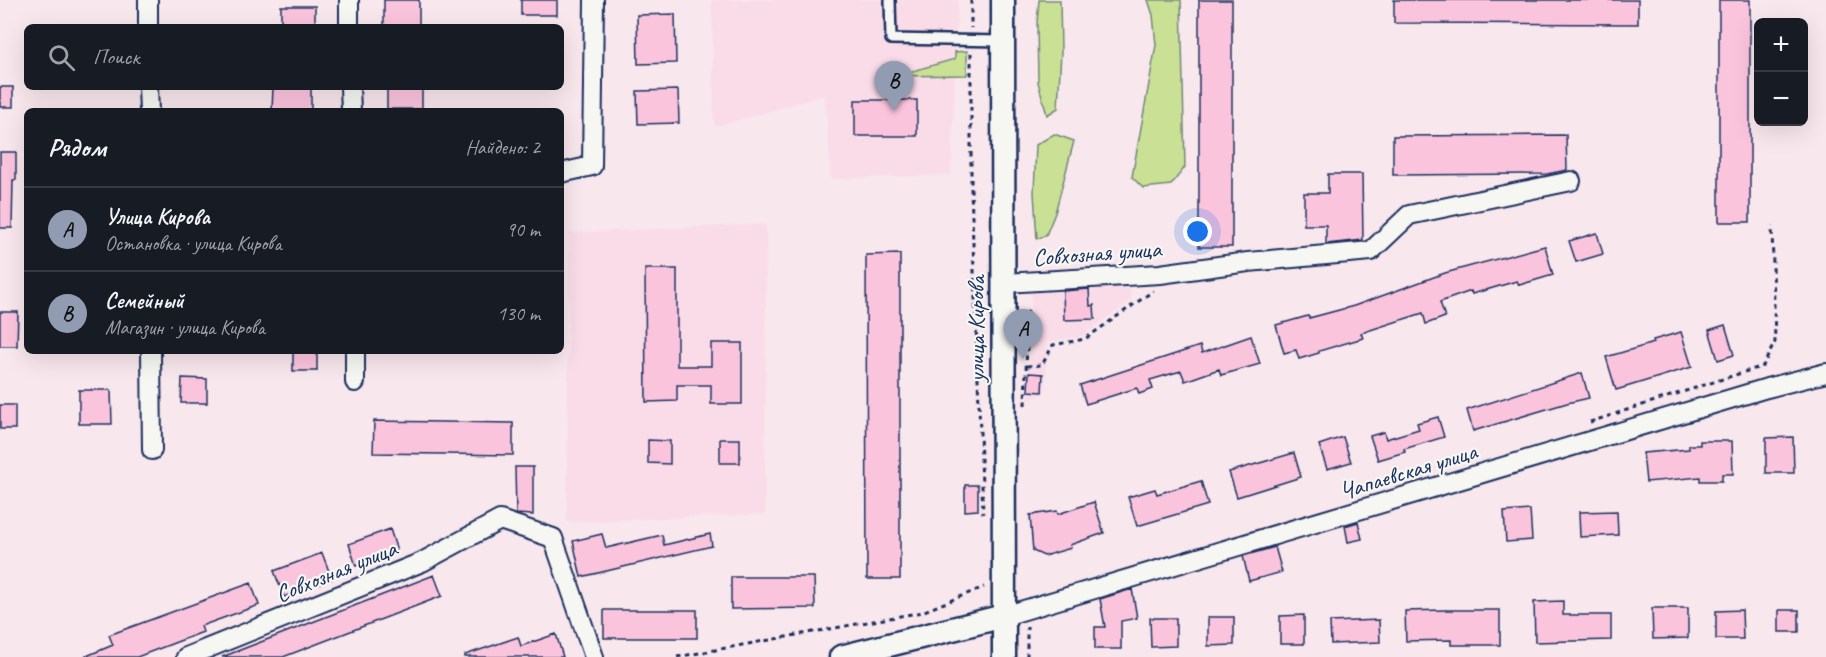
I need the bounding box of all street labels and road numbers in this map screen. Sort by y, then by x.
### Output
street label: Совхозная улица [1032,233,1164,272]
street label: улица Кирова [961,274,991,384]
street label: Чапаевская улица [1336,436,1481,506]
street label: Совхозная улица [271,532,403,609]

